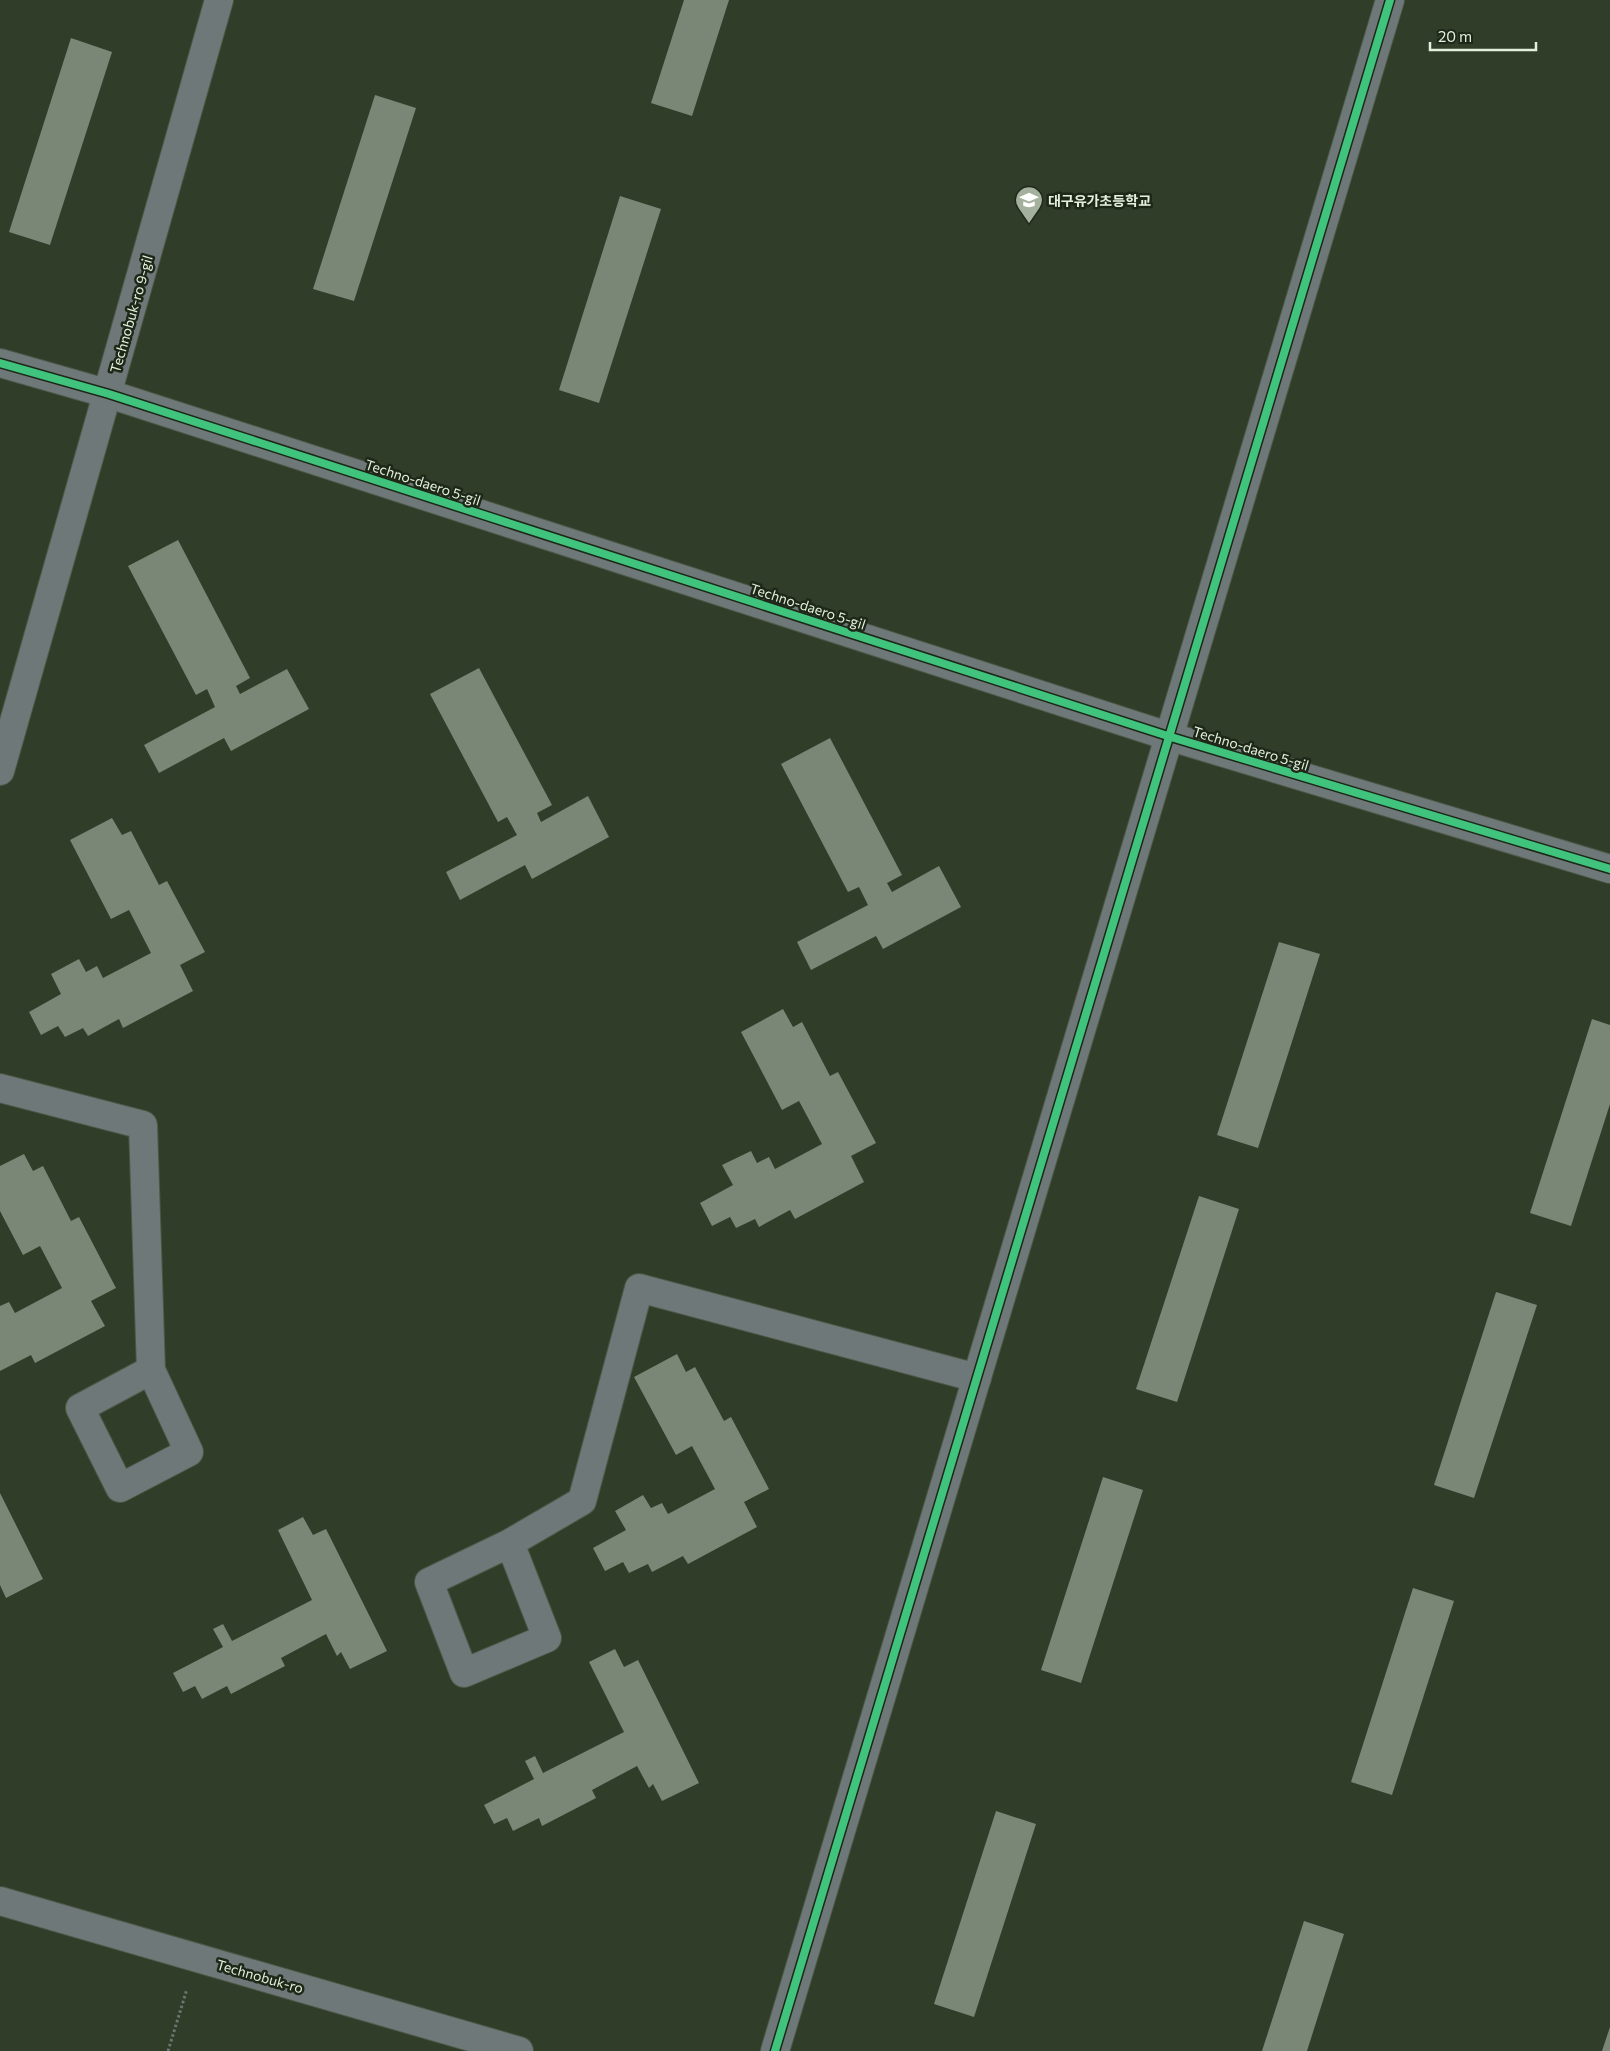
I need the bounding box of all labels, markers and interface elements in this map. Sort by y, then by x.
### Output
scale bar [1430,20,1536,52]
text: 20 m [1438,27,1472,45]
school or university icon: 대구유가초등학교 [1014,185,1044,224]
place label: 대구유가초등학교 [1048,192,1151,209]
street label: Technobuk-ro 9-gil [106,253,156,375]
street label: Techno-daero 5-gil [363,455,483,509]
street label: Techno-daero 5-gil [748,579,868,633]
street label: Techno-daero 5-gil [1191,722,1311,774]
street label: Technobuk-ro [215,1955,305,1997]

